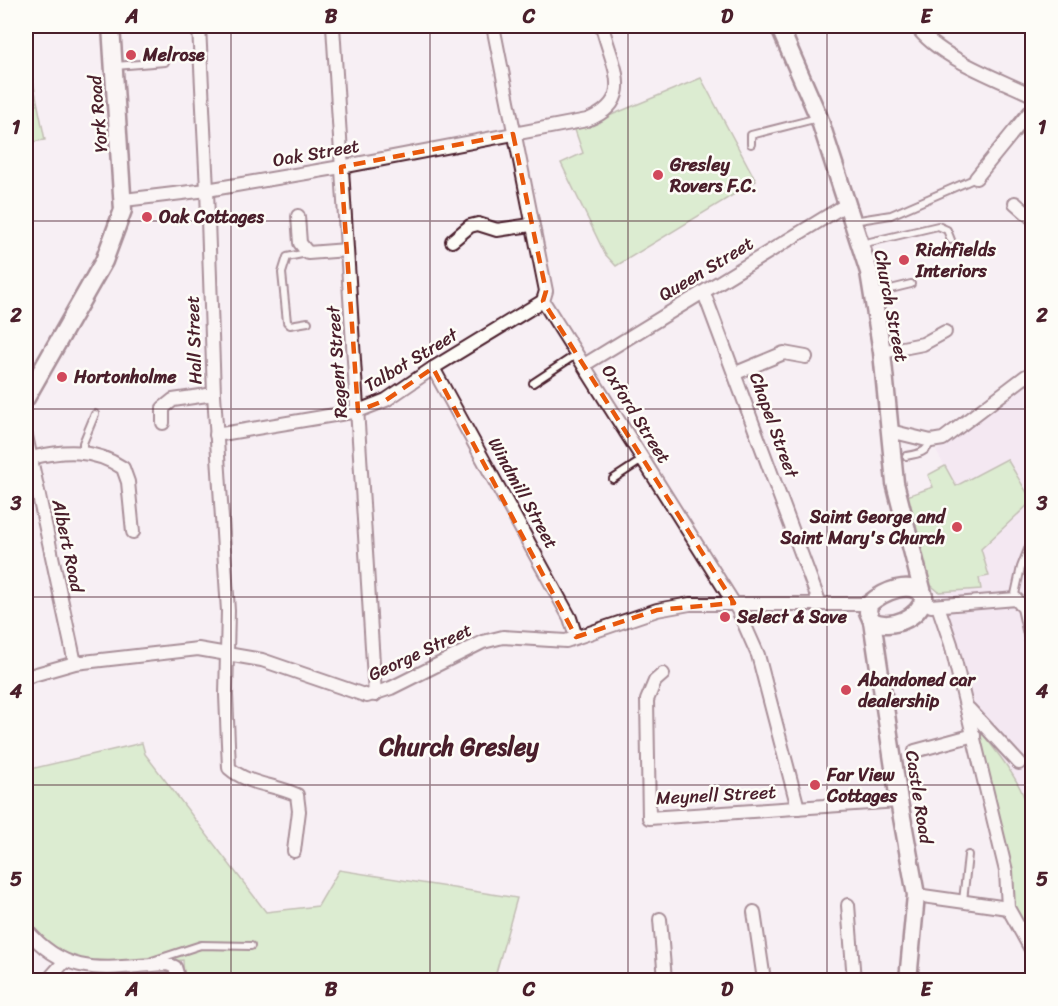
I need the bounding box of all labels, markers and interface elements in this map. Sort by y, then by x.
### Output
text: A [124,0,139,34]
text: B [325,0,338,34]
text: C [522,0,536,34]
text: D [721,0,734,34]
text: E [920,0,933,34]
place label: Melrose [142,39,205,71]
marker: Melrose [124,48,138,62]
street label: York Road [79,73,117,154]
text: 1 [12,110,21,145]
text: 1 [1038,110,1047,145]
street label: Oak Street [270,130,362,176]
place label: Gresley Rovers F.C. [669,149,757,202]
marker: Gresley Rovers F.C. [651,168,665,182]
place label: Oak Cottages [159,201,265,233]
marker: Oak Cottages [140,210,154,224]
street label: Queen Street [652,228,760,310]
place label: Richfields Interiors [915,234,996,287]
street label: Church Street [864,247,918,365]
marker: Richfields Interiors [897,253,911,267]
street label: Hall Street [176,295,212,385]
text: 2 [9,298,22,333]
text: 2 [1035,298,1048,333]
street label: Regent Street [317,304,357,419]
street label: Talbot Street [358,319,465,401]
street label: Oxford Street [593,358,679,470]
place label: Hortonholme [73,361,177,393]
street label: Chapel Street [740,368,808,483]
marker: Hortonholme [55,370,69,384]
street label: Windmill Street [479,431,567,555]
text: 3 [10,486,22,521]
text: 3 [1036,486,1048,521]
street label: Albert Road [42,496,94,597]
place label: Saint George and Saint Mary's Church [779,501,947,554]
marker: Saint George and Saint Mary's Church [950,520,964,534]
place label: Select & Save [736,601,848,633]
marker: Select & Save [718,610,732,624]
street label: George Street [363,614,478,690]
place label: Abandoned car dealership [857,664,977,717]
text: 4 [9,674,23,709]
text: 4 [1035,674,1049,709]
marker: Abandoned car dealership [839,683,853,697]
district label: Church Gresley [378,726,539,768]
street label: Castle Road [896,748,942,847]
place label: Far View Cottages [826,759,898,812]
street label: Meynell Street [655,776,777,814]
marker: Far View Cottages [808,778,822,792]
text: 5 [10,862,22,897]
text: 5 [1036,862,1048,897]
text: A [124,972,139,1006]
text: B [325,972,338,1006]
text: C [522,972,536,1006]
text: D [721,972,734,1006]
text: E [920,972,933,1006]

